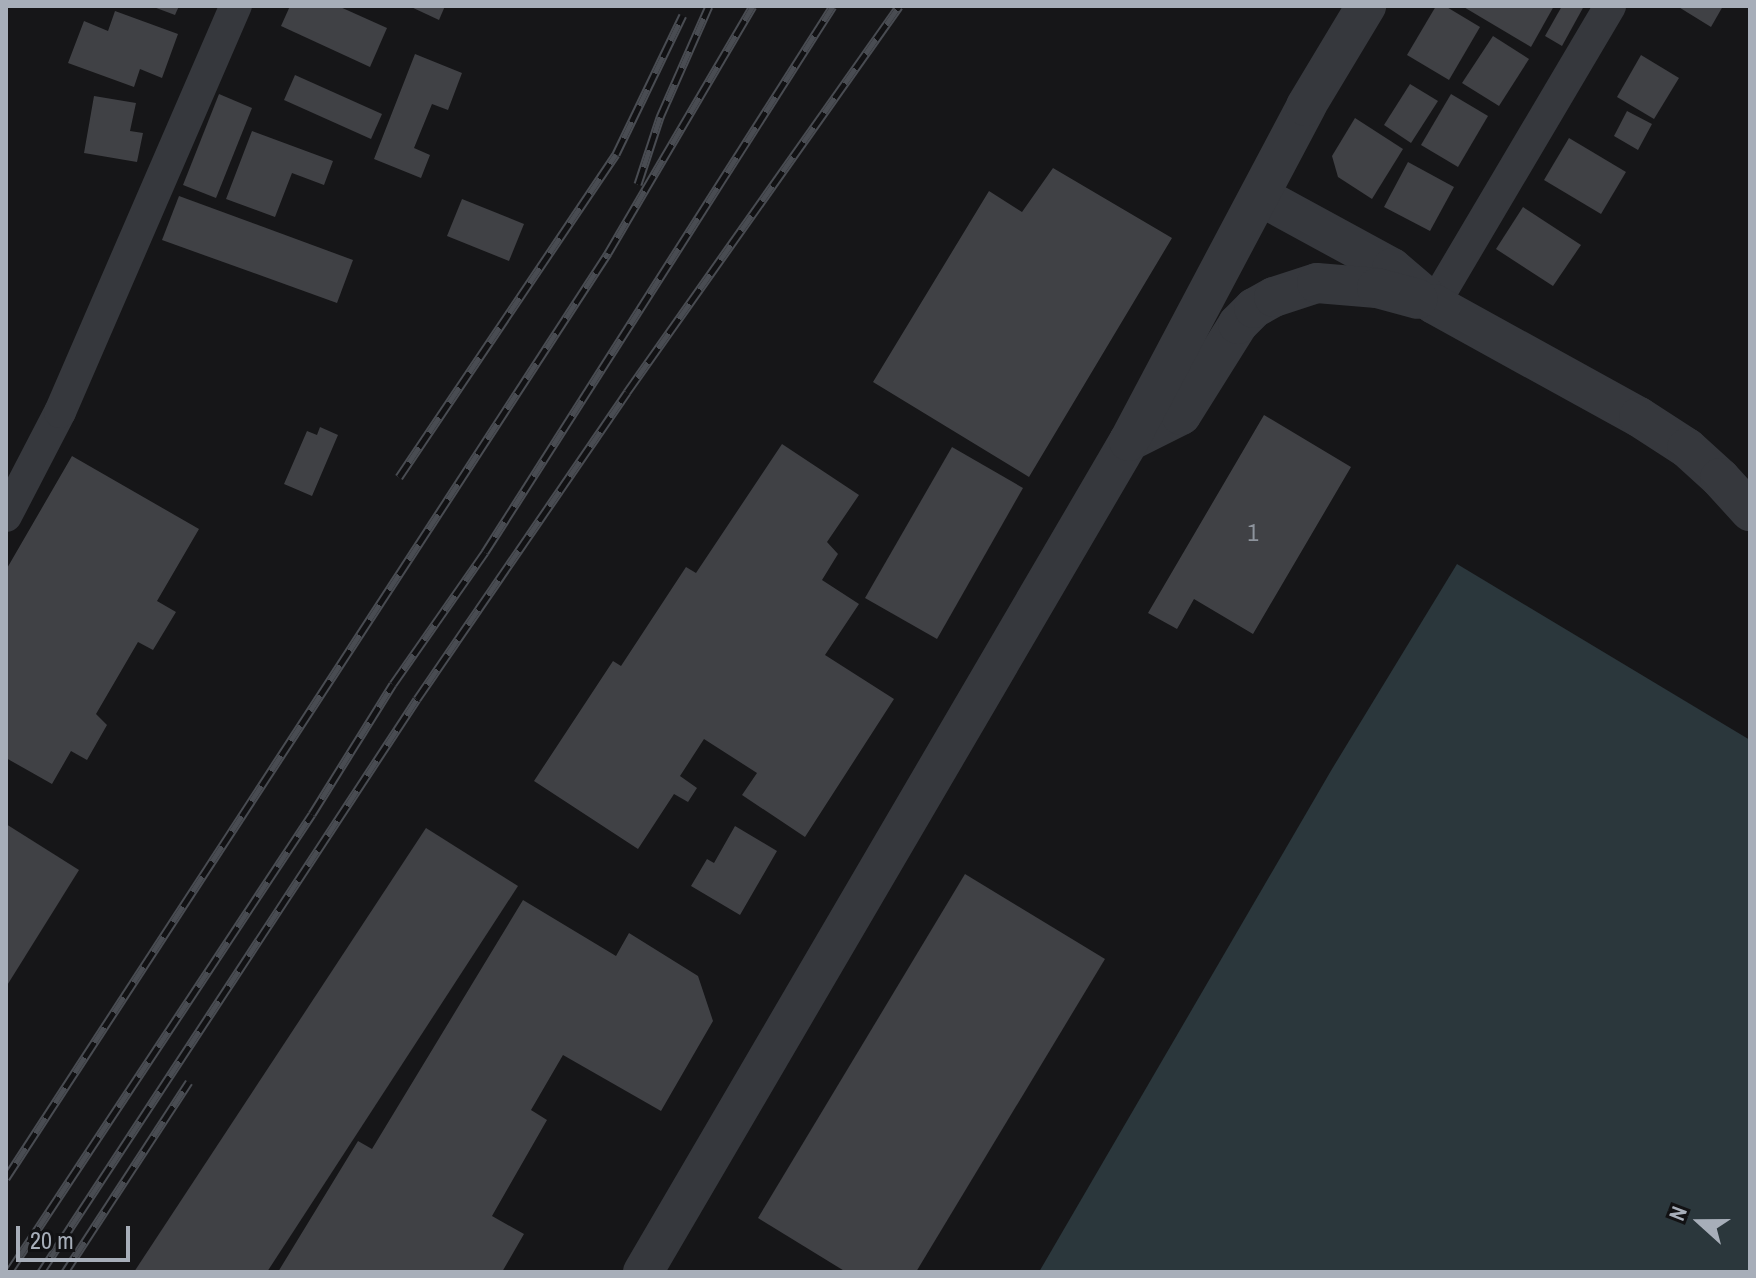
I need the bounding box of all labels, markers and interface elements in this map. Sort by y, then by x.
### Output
house number: 1 [1248,519,1258,547]
north arrow [1660,1182,1740,1262]
text: N [1661,1202,1694,1225]
scale bar [20,1210,134,1260]
text: 20 m [30,1224,74,1256]

